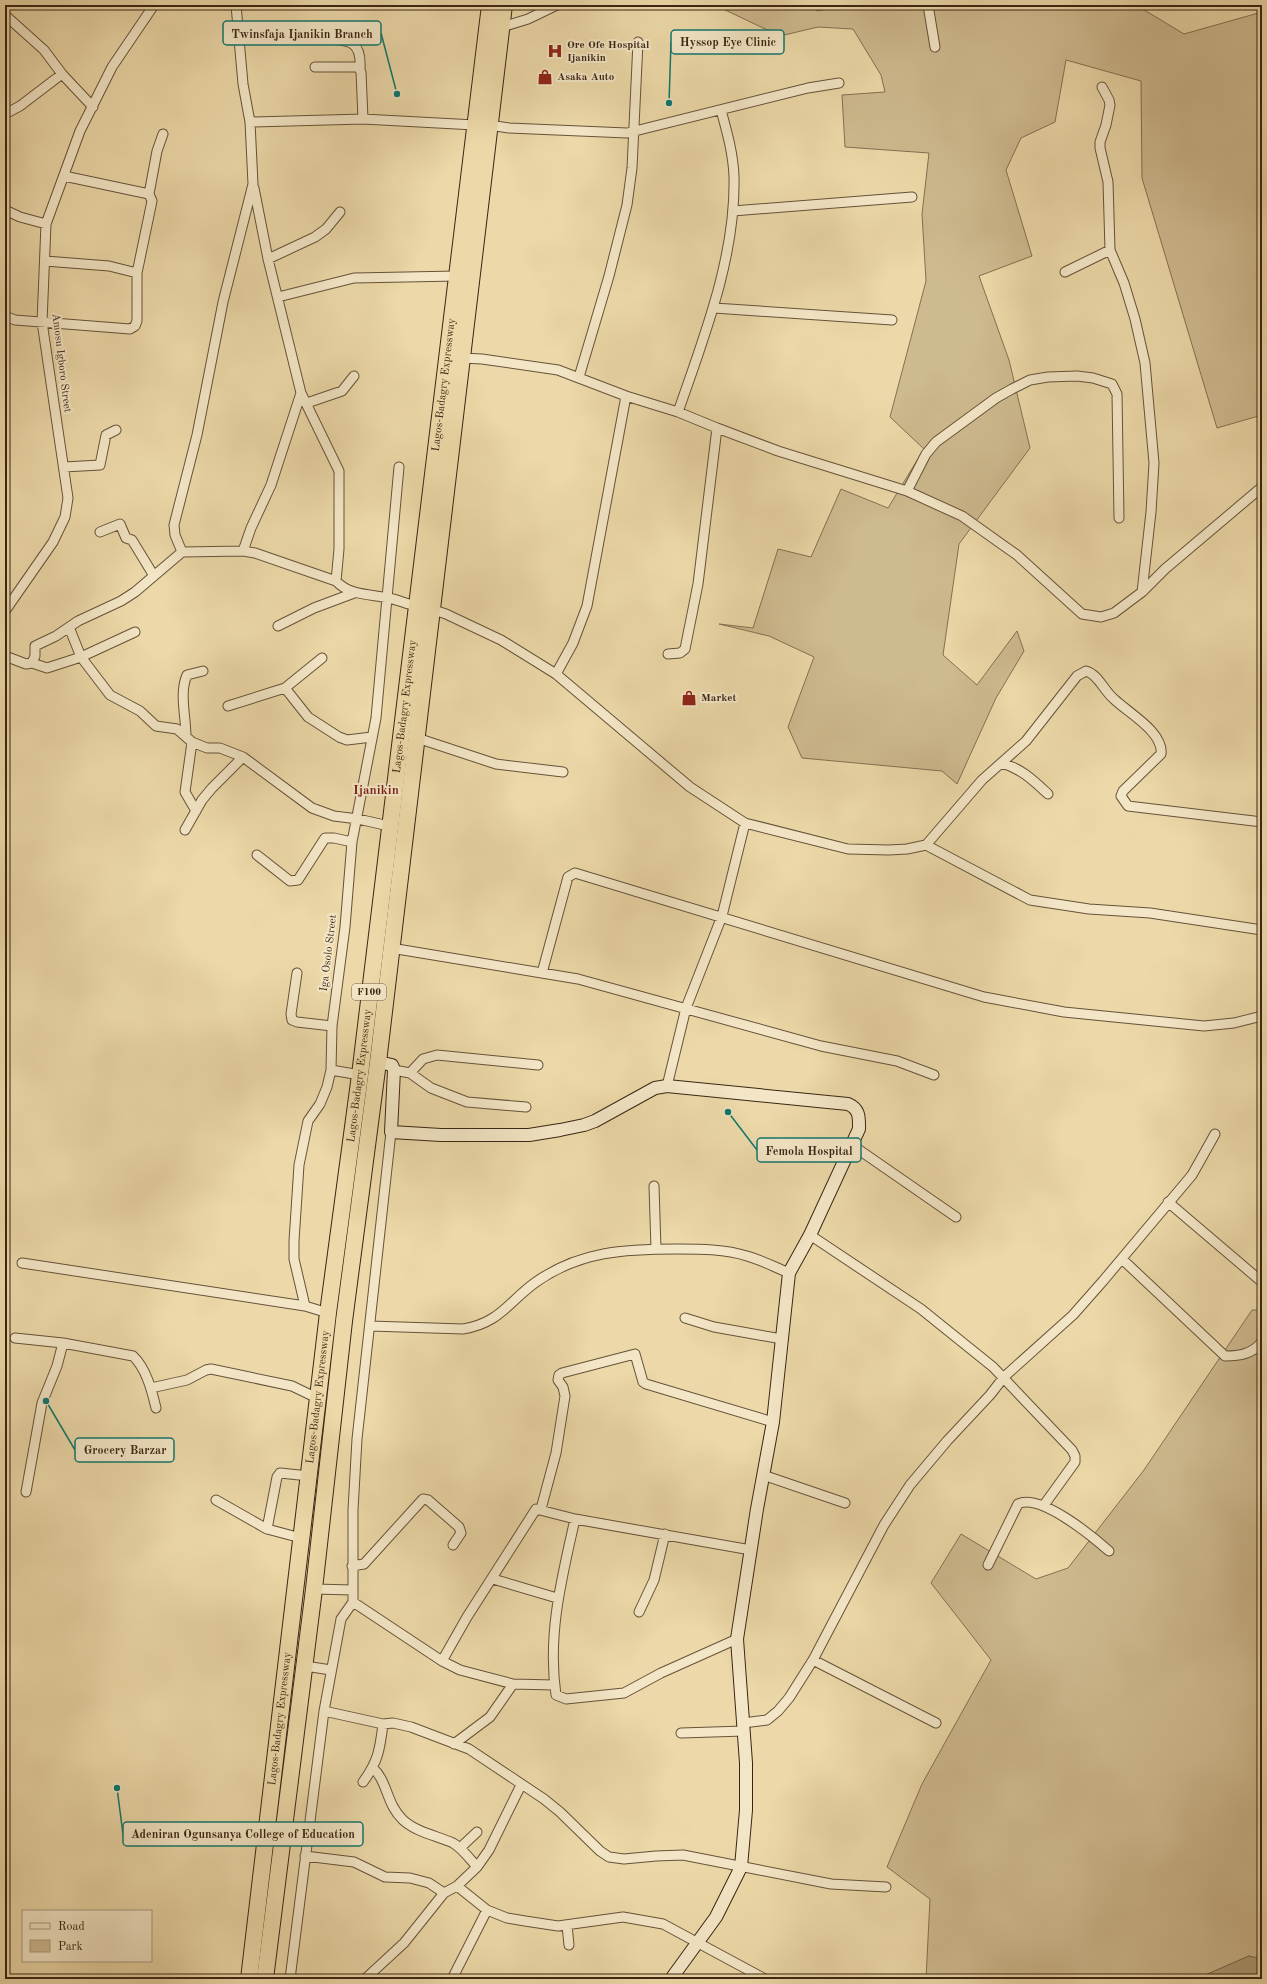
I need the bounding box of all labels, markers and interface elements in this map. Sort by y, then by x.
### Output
callout: Twinsfaja Ijanikin Branch [223,21,381,45]
text: Twinsfaja Ijanikin Branch [231,29,373,41]
callout: Hyssop Eye Clinic [671,30,784,54]
text: Hyssop Eye Clinic [680,37,777,49]
place label: Ore Ofe Hospital Ijanikin [567,40,650,64]
hospital icon: Ore Ofe Hospital Ijanikin [546,42,564,60]
shop icon: Asaka Auto [536,68,554,86]
place label: Asaka Auto [557,72,615,83]
street label: Amosu Igboro Street [49,313,73,413]
street label: Lagos-Badagry Expressway [430,317,457,452]
street label: Lagos-Badagry Expressway [391,639,418,774]
shop icon: Market [680,689,698,707]
place label: Market [701,693,737,704]
district label: Ijanikin [353,784,399,797]
street label: Iga Osolo Street [319,914,339,992]
road number: F100 [352,984,386,1000]
street label: Lagos-Badagry Expressway [346,1008,373,1143]
callout: Femola Hospital [757,1138,861,1162]
text: Femola Hospital [765,1146,853,1158]
street label: Lagos-Badagry Expressway [305,1330,331,1464]
callout: Grocery Barzar [75,1438,174,1462]
text: Grocery Barzar [84,1445,166,1457]
street label: Lagos-Badagry Expressway [266,1651,293,1786]
callout: Adeniran Ogunsanya College of Education [123,1822,363,1846]
text: Adeniran Ogunsanya College of Education [131,1829,355,1841]
legend [22,1910,152,1962]
text: Road [58,1921,85,1933]
text: Park [58,1941,83,1953]

